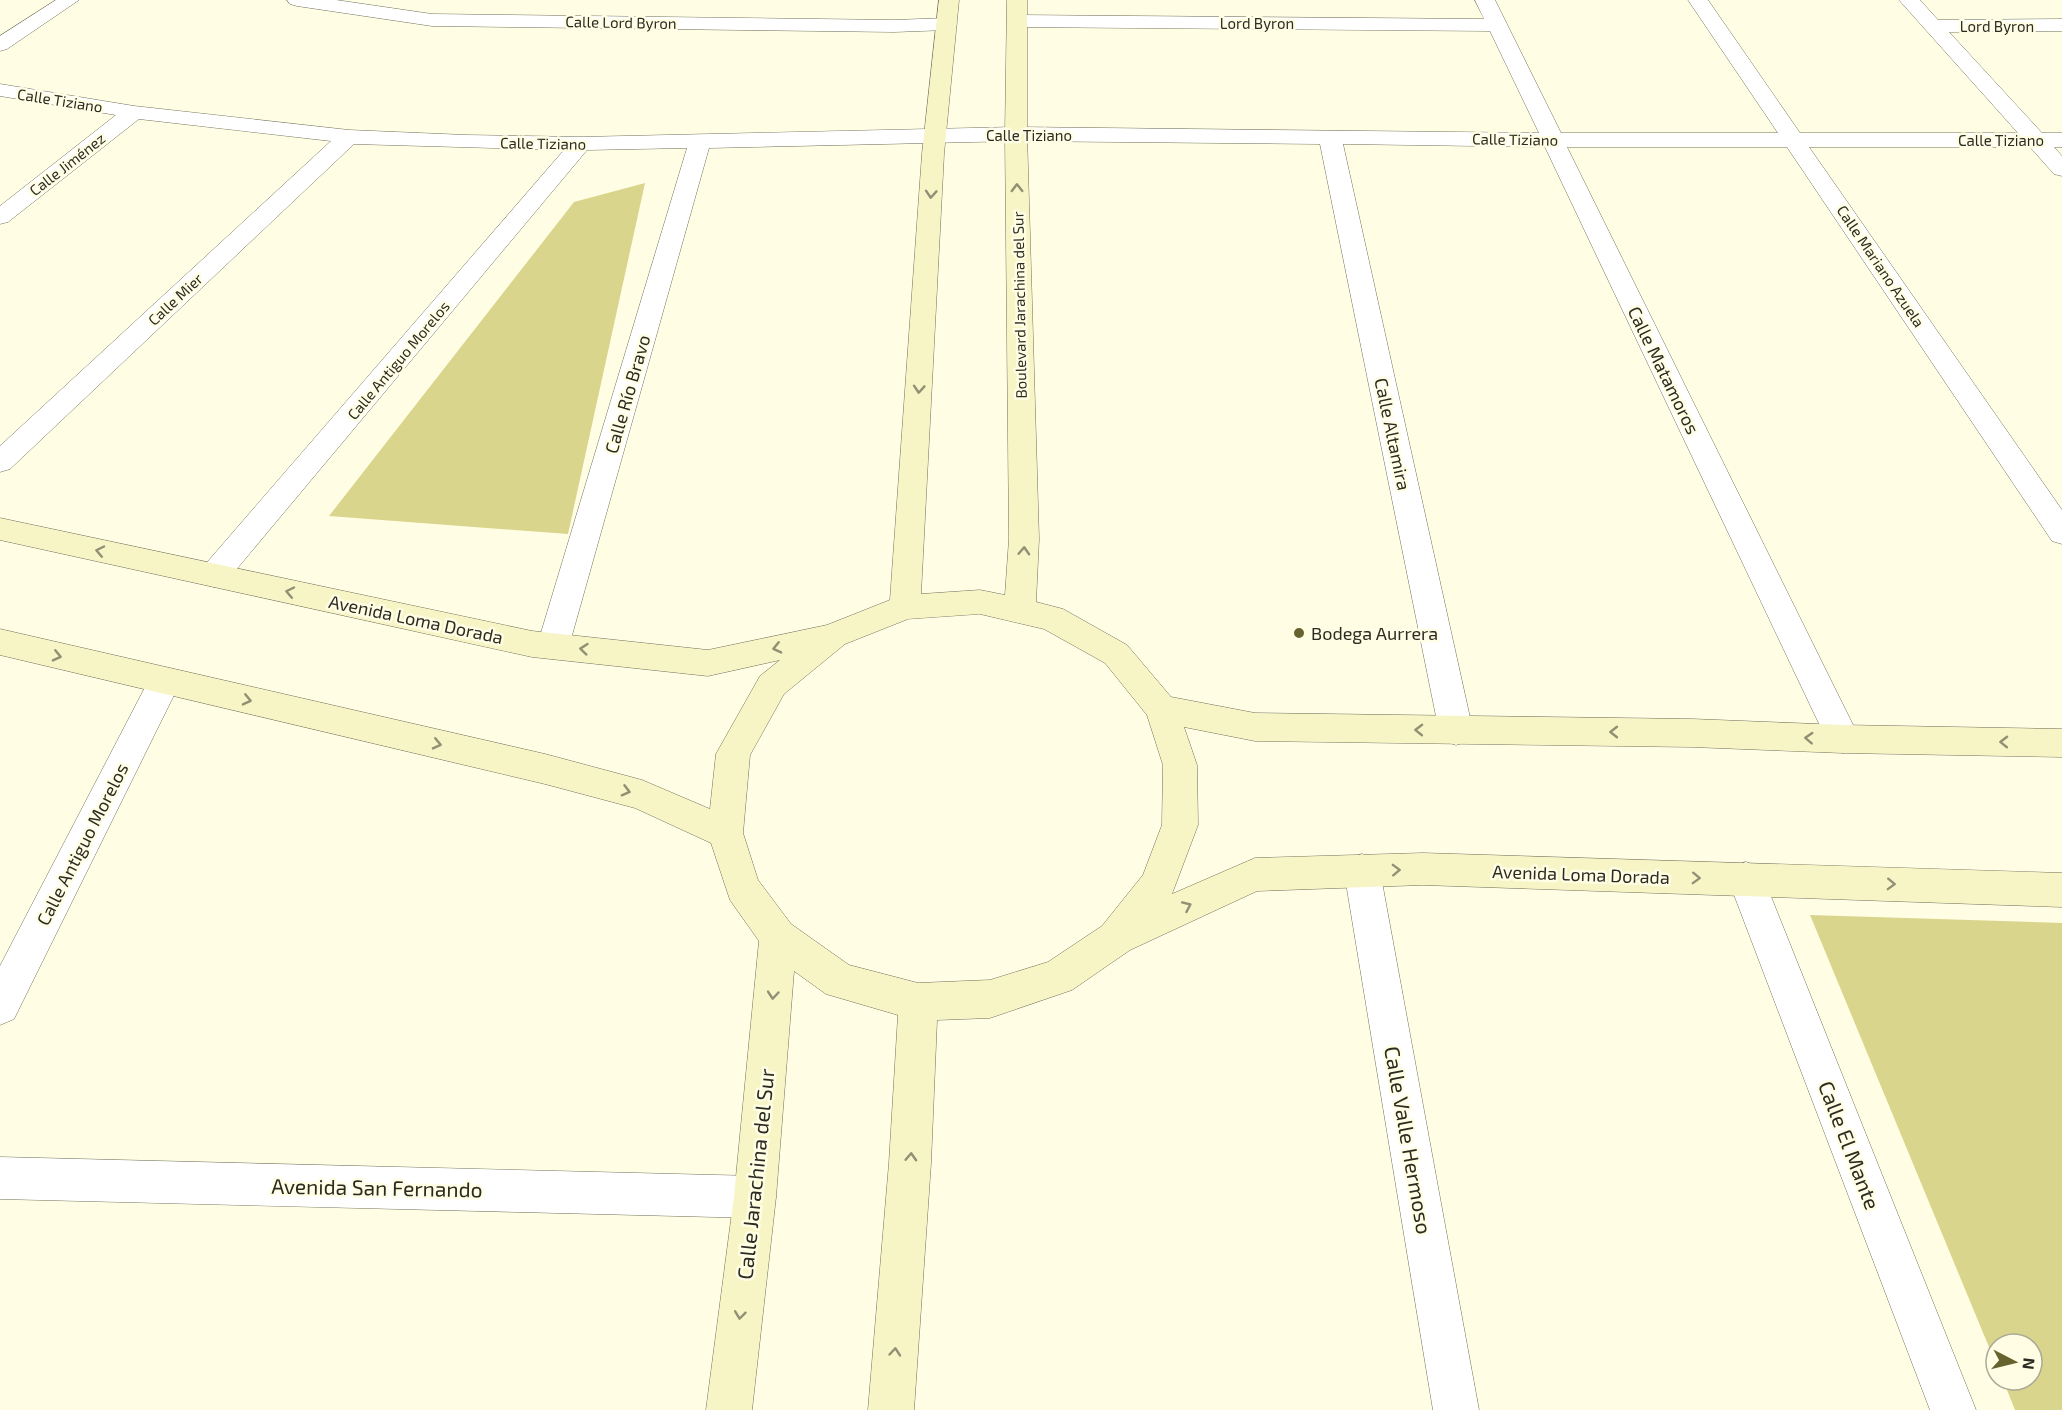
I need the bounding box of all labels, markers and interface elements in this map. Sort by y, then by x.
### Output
street label: Calle Lord Byron [565,12,677,32]
street label: Lord Byron [1220,14,1294,32]
street label: Lord Byron [1960,17,2034,35]
street label: Calle Tiziano [16,84,104,116]
street label: Calle Tiziano [986,126,1072,144]
street label: Calle Jiménez [26,129,108,199]
street label: Calle Tiziano [1472,129,1558,149]
street label: Calle Tiziano [1958,131,2044,149]
street label: Calle Tiziano [500,133,586,153]
one-way arrow [1011,184,1023,193]
one-way arrow [925,190,938,199]
street label: Calle Mariano Azuela [1834,202,1928,330]
street label: Boulevard Jarachina del Sur [1008,211,1030,399]
street label: Calle Mier [144,269,206,329]
street label: Calle Antiguo Morelos [343,297,453,423]
street label: Calle Matamoros [1624,303,1704,437]
street label: Calle Río Bravo [600,332,654,456]
street label: Calle Altamira [1370,376,1416,492]
one-way arrow [912,384,925,393]
one-way arrow [95,545,105,558]
one-way arrow [1017,547,1030,556]
one-way arrow [285,586,295,599]
street label: Avenida Loma Dorada [327,590,505,648]
place label: Bodega Aurrera [1311,622,1438,644]
marker: Bodega Aurrera [1292,626,1306,640]
one-way arrow [772,640,782,653]
one-way arrow [580,644,589,656]
one-way arrow [52,648,62,661]
one-way arrow [242,692,252,705]
one-way arrow [1414,724,1423,736]
one-way arrow [1609,726,1618,738]
one-way arrow [1804,731,1813,744]
one-way arrow [1999,736,2008,748]
one-way arrow [432,737,442,750]
street label: Calle Antiguo Morelos [32,759,132,929]
one-way arrow [621,783,631,796]
street label: Avenida Loma Dorada [1492,860,1670,888]
one-way arrow [1392,863,1401,876]
one-way arrow [1692,871,1701,884]
one-way arrow [1887,878,1896,890]
one-way arrow [1181,901,1192,913]
one-way arrow [767,991,780,1000]
street label: Calle Valle Hermoso [1380,1044,1438,1236]
street label: Calle Jarachina del Sur [731,1067,779,1281]
street label: Calle El Mante [1814,1077,1886,1213]
one-way arrow [904,1153,917,1162]
street label: Avenida San Fernando [271,1173,483,1201]
one-way arrow [735,1310,747,1319]
north arrow [1984,1332,2044,1392]
one-way arrow [889,1347,902,1356]
text: N [2019,1357,2040,1371]

